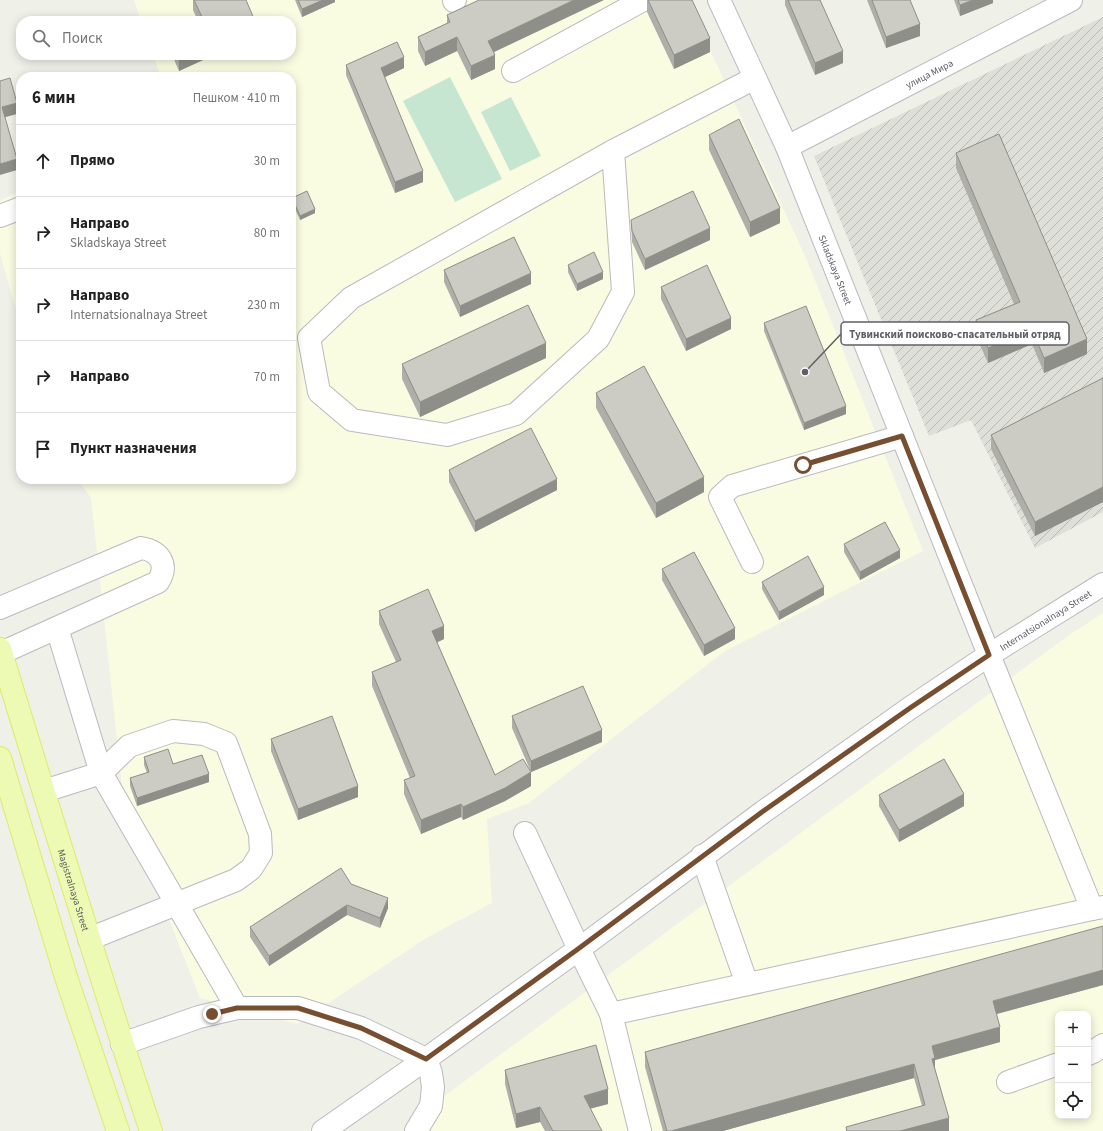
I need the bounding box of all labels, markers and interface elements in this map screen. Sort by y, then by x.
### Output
search box [16,16,296,60]
icon: search [30,27,52,49]
text: Поиск [62,28,103,49]
street label: улица Мира [903,56,956,92]
text: 6 мин [32,86,75,110]
text: Пешком · 410 m [193,89,280,107]
icon: ahead [32,150,54,172]
text: Прямо [70,150,115,171]
text: 30 m [254,152,280,170]
text: Направо [70,213,129,234]
icon: right [32,222,54,244]
text: 80 m [254,224,280,242]
street label: Skladskaya Street [815,233,855,308]
text: Skladskaya Street [70,234,166,252]
text: Направо [70,285,129,306]
icon: right [32,294,54,316]
text: 230 m [247,296,280,314]
text: Internatsionalnaya Street [70,306,207,324]
callout: Тувинский поисково-спасательный отряд [841,322,1069,345]
text: Тувинский поисково-спасательный отряд [849,327,1061,342]
icon: right [32,366,54,388]
text: Направо [70,366,129,387]
text: 70 m [254,368,280,386]
icon: arrive [32,438,54,460]
text: Пункт назначения [70,438,197,459]
route start [794,456,812,474]
street label: Internatsionalnaya Street [997,587,1095,655]
street label: Magistralnaya Street [54,847,92,934]
route end [203,1005,221,1023]
map controls [1055,1011,1091,1119]
button: + [1055,1011,1091,1047]
button: − [1055,1047,1091,1083]
button: locate [1055,1083,1091,1119]

